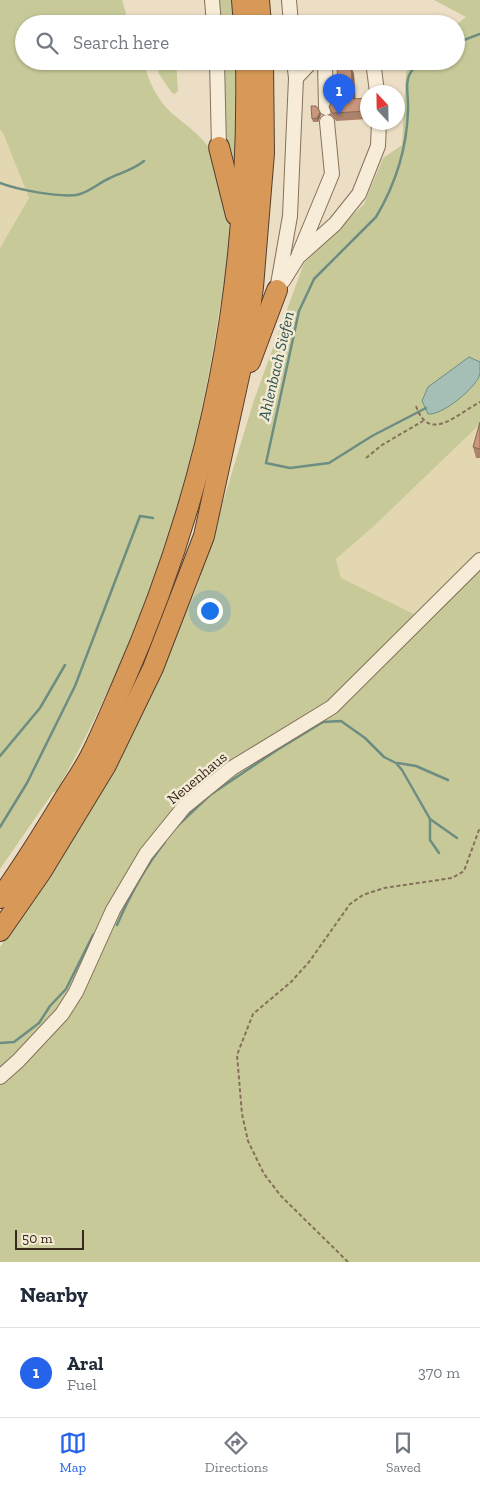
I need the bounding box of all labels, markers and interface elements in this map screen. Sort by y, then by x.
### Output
search box [15,15,465,70]
icon: search [33,29,61,57]
text: Search here [73,31,169,54]
pin: 1 [323,74,355,115]
north arrow [360,85,405,130]
water label: Ahlenbach Siefen [254,310,298,423]
your location [197,598,223,624]
street label: Neuenhaus [163,748,231,808]
scale bar [15,1227,84,1250]
text: 50 m [22,1230,53,1247]
text: Nearby [20,1282,88,1307]
text: Aral [67,1352,103,1375]
text: 1 [33,1363,39,1382]
text: 370 m [418,1363,460,1382]
text: Fuel [67,1375,97,1394]
tab: Map [59,1429,87,1476]
tab: Directions [205,1429,268,1476]
tab: Saved [386,1429,421,1476]

